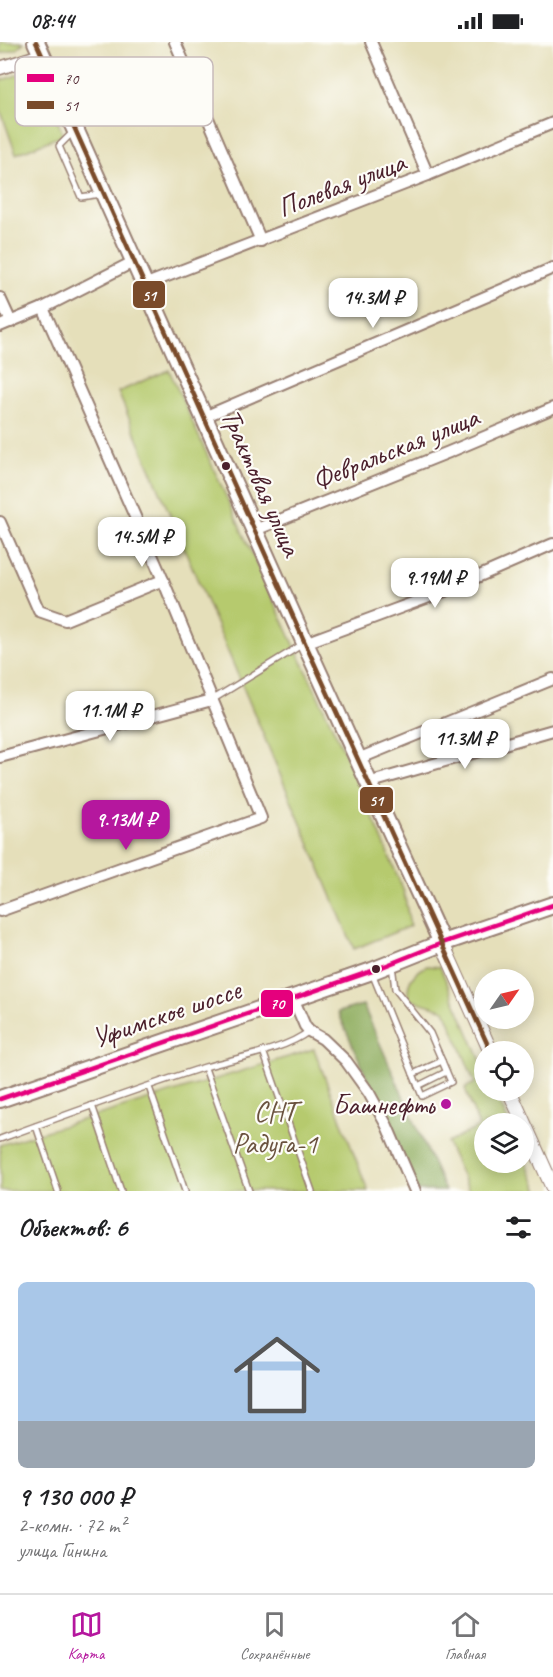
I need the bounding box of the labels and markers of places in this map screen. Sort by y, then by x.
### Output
pin: 14.3M ₽ [318,278,428,329]
unlabelled marker [220,460,232,472]
pin: 14.5M ₽ [87,517,197,568]
pin: 9.19M ₽ [380,558,490,609]
pin: 11.1M ₽ [55,691,165,742]
pin: 11.3M ₽ [410,719,520,770]
pin: 9.13M ₽ [71,800,181,851]
unlabelled marker [370,963,382,975]
place label: Башнефть [333,1087,436,1122]
marker: Башнефть [439,1097,453,1111]

